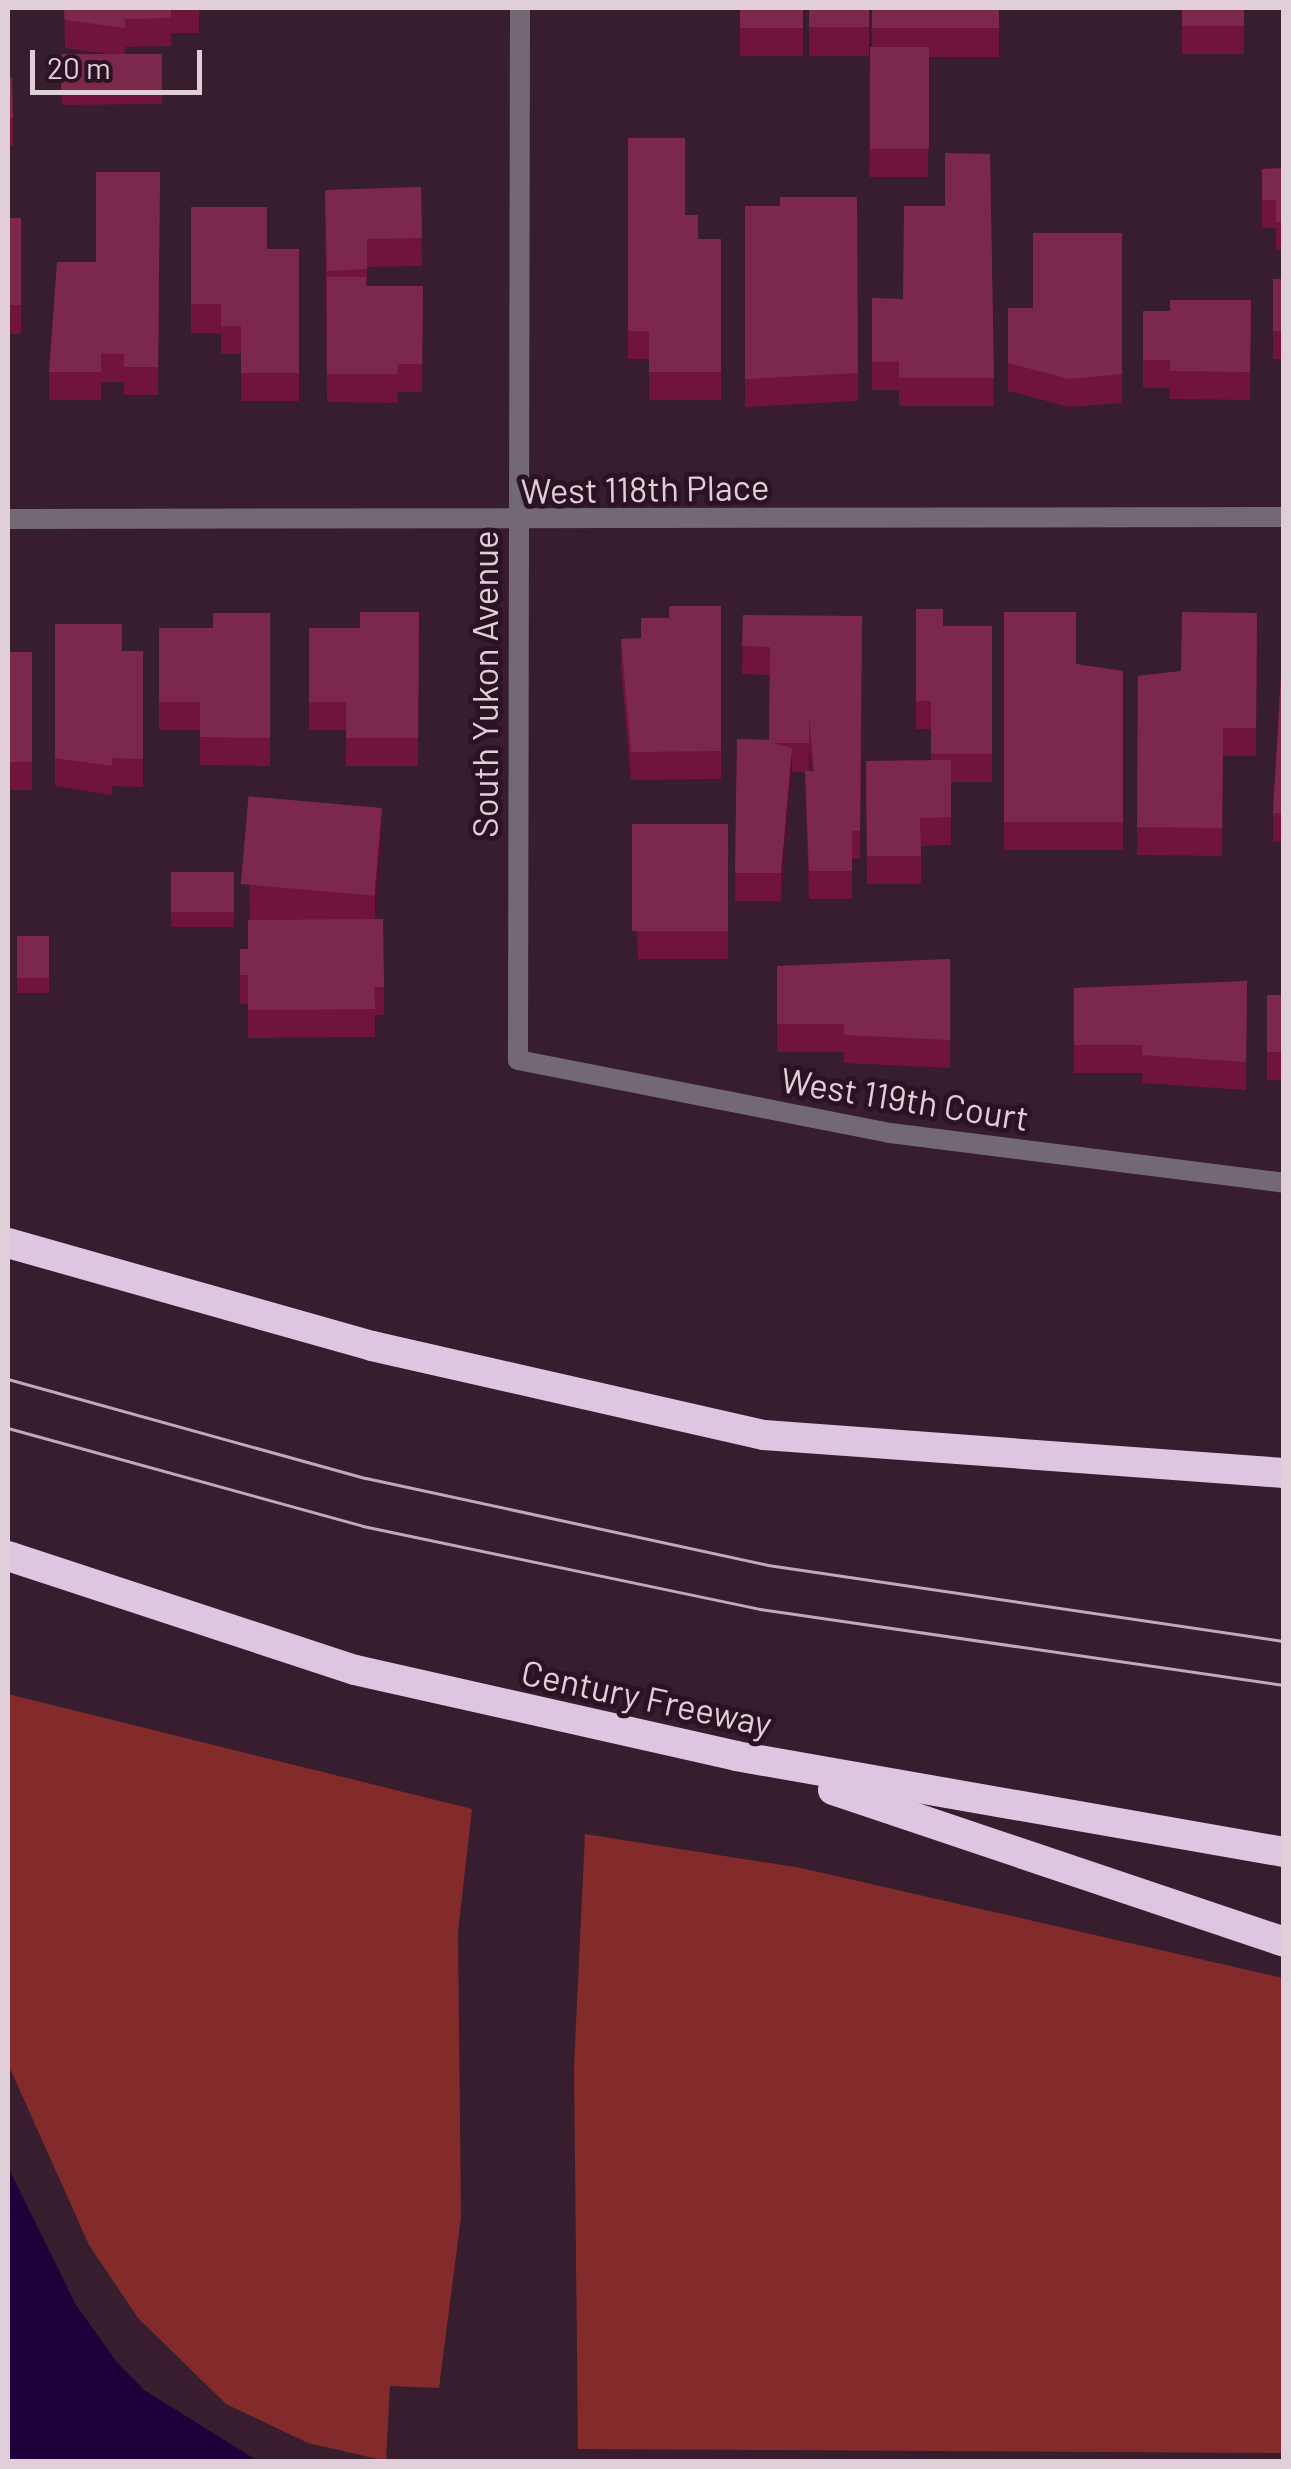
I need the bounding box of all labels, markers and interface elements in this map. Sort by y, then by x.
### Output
scale bar [35,30,208,92]
text: 20 m [47,49,111,85]
street label: West 118th Place [520,465,770,511]
street label: South Yukon Avenue [463,530,505,838]
street label: West 119th Court [778,1058,1032,1138]
street label: Century Freeway [518,1650,776,1744]

